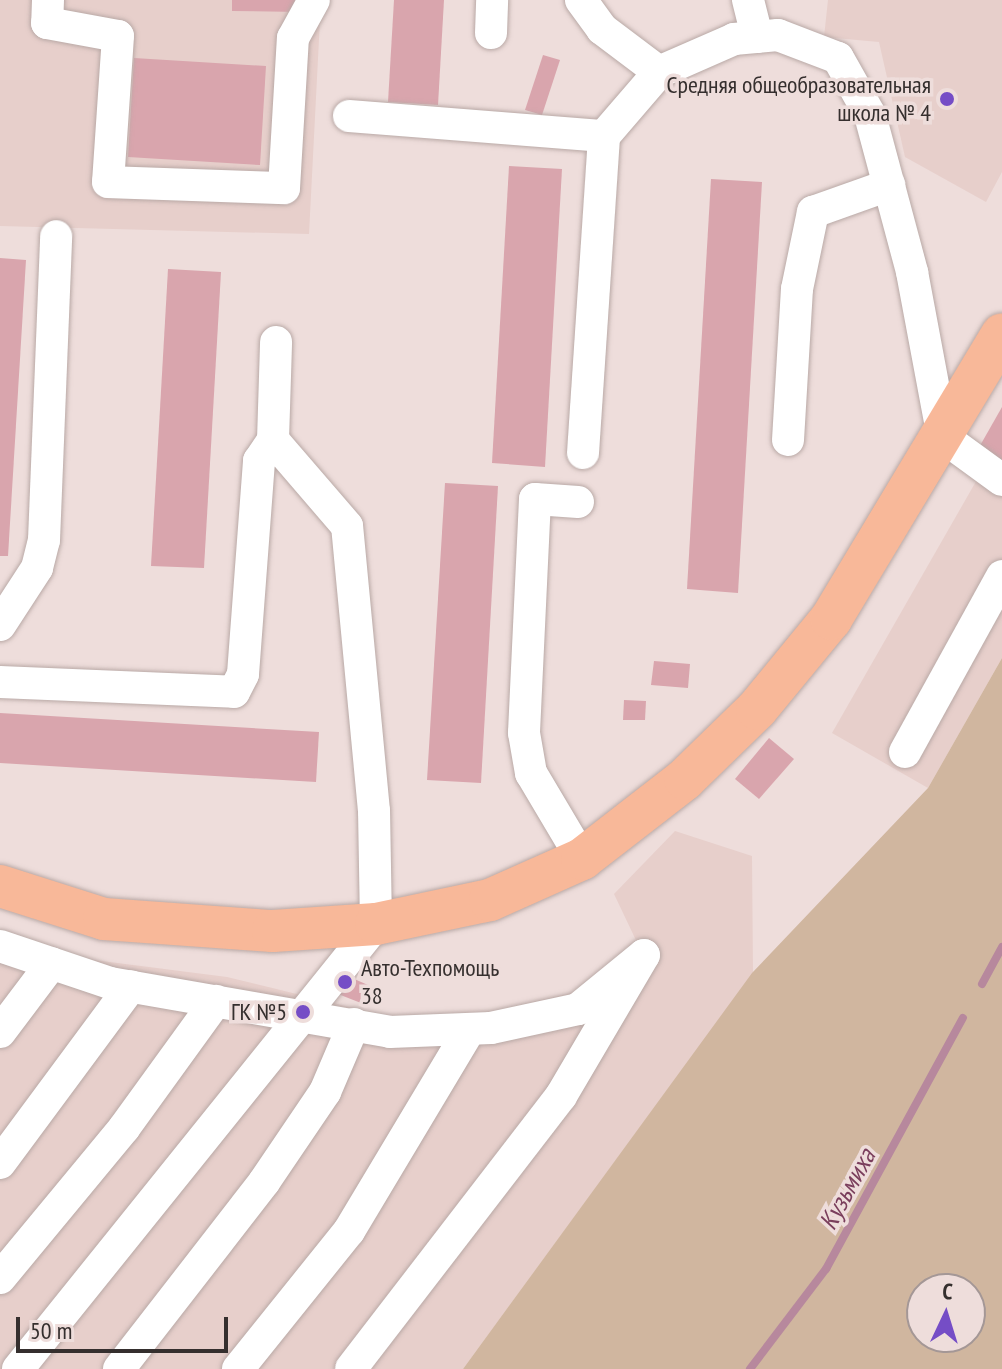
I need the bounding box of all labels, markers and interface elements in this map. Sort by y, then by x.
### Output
place label: Средняя общеобразовательная школа № 4 [666,71,931,127]
marker: Средняя общеобразовательная школа № 4 [938,90,956,108]
place label: Авто-Техпомощь 38 [361,954,499,1010]
marker: Авто-Техпомощь 38 [336,973,354,991]
place label: ГК №5 [231,998,287,1026]
marker: ГК №5 [294,1003,312,1021]
water label: Кузьмиха [812,1143,882,1235]
north arrow [906,1273,986,1353]
text: С [942,1277,954,1305]
scale bar [20,1301,232,1351]
text: 50 m [30,1315,72,1346]

